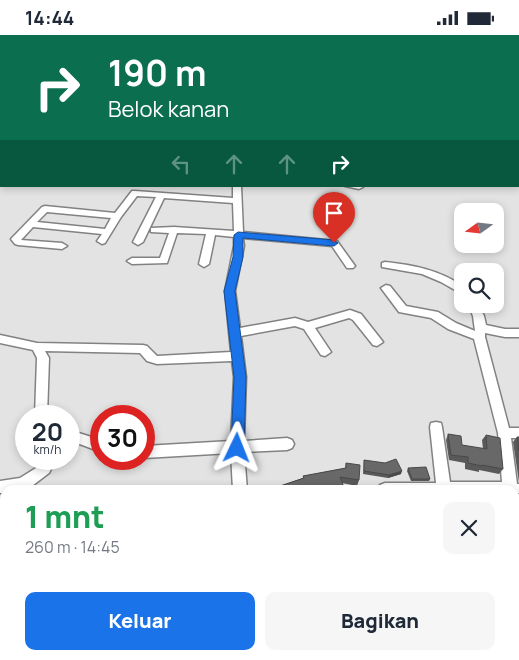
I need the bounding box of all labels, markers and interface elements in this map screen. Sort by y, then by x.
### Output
text: 14:44 [25,5,74,31]
text: 190 m [108,49,207,97]
icon: right [25,55,90,120]
text: Belok kanan [108,94,229,124]
icon: left [167,150,195,178]
icon: ahead [220,150,248,178]
icon: ahead [273,150,301,178]
icon: right [326,150,354,178]
pin [313,192,355,243]
icon: arrive [320,199,348,227]
north arrow [454,203,504,253]
map controls [454,203,504,313]
button: search [454,263,504,313]
speed limit sign: 30 [90,405,155,470]
text: 20 [32,414,63,449]
position arrow [210,421,262,473]
text: km/h [34,441,61,458]
text: 1 mnt [25,496,105,537]
button: close [443,502,495,554]
text: 260 m · 14:45 [25,536,120,558]
button: Keluar [25,592,255,650]
button: Bagikan [265,592,495,650]

